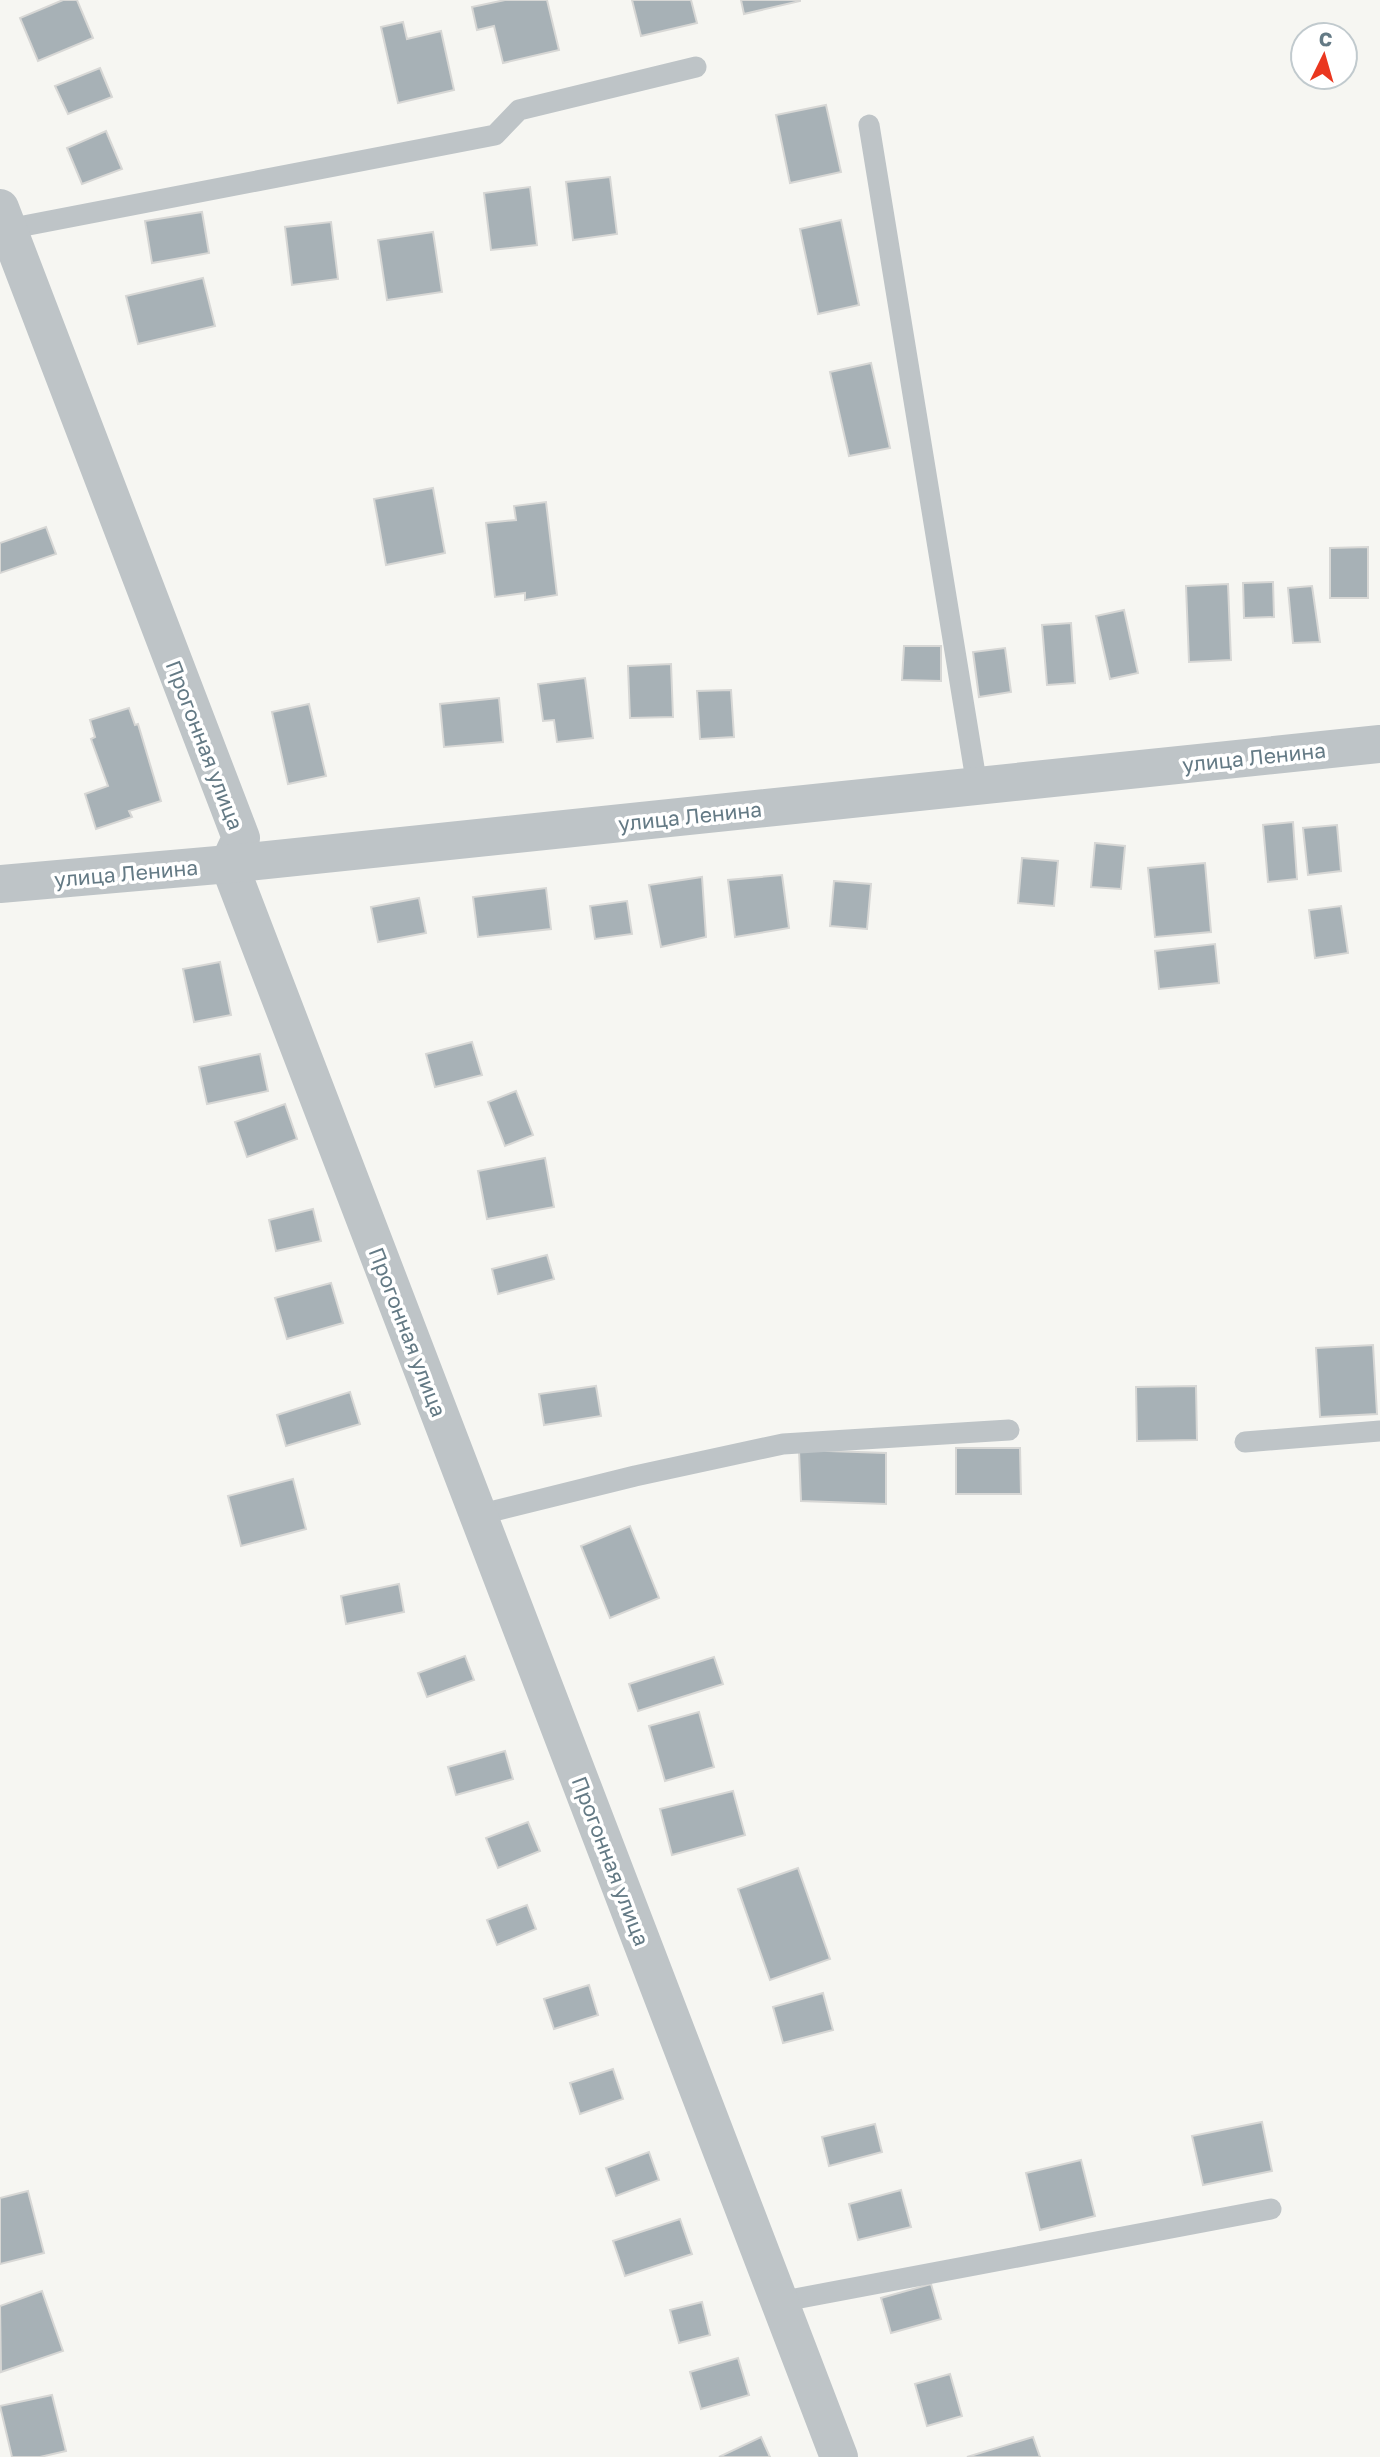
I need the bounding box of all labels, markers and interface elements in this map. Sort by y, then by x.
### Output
north arrow [1289,21,1359,91]
text: С [1318,27,1333,51]
street label: Прогонная улица [161,657,249,833]
street label: улица Ленина [1181,737,1327,777]
street label: улица Ленина [617,796,763,836]
street label: улица Ленина [53,854,199,892]
street label: Прогонная улица [364,1244,452,1420]
street label: Прогонная улица [567,1773,655,1949]

